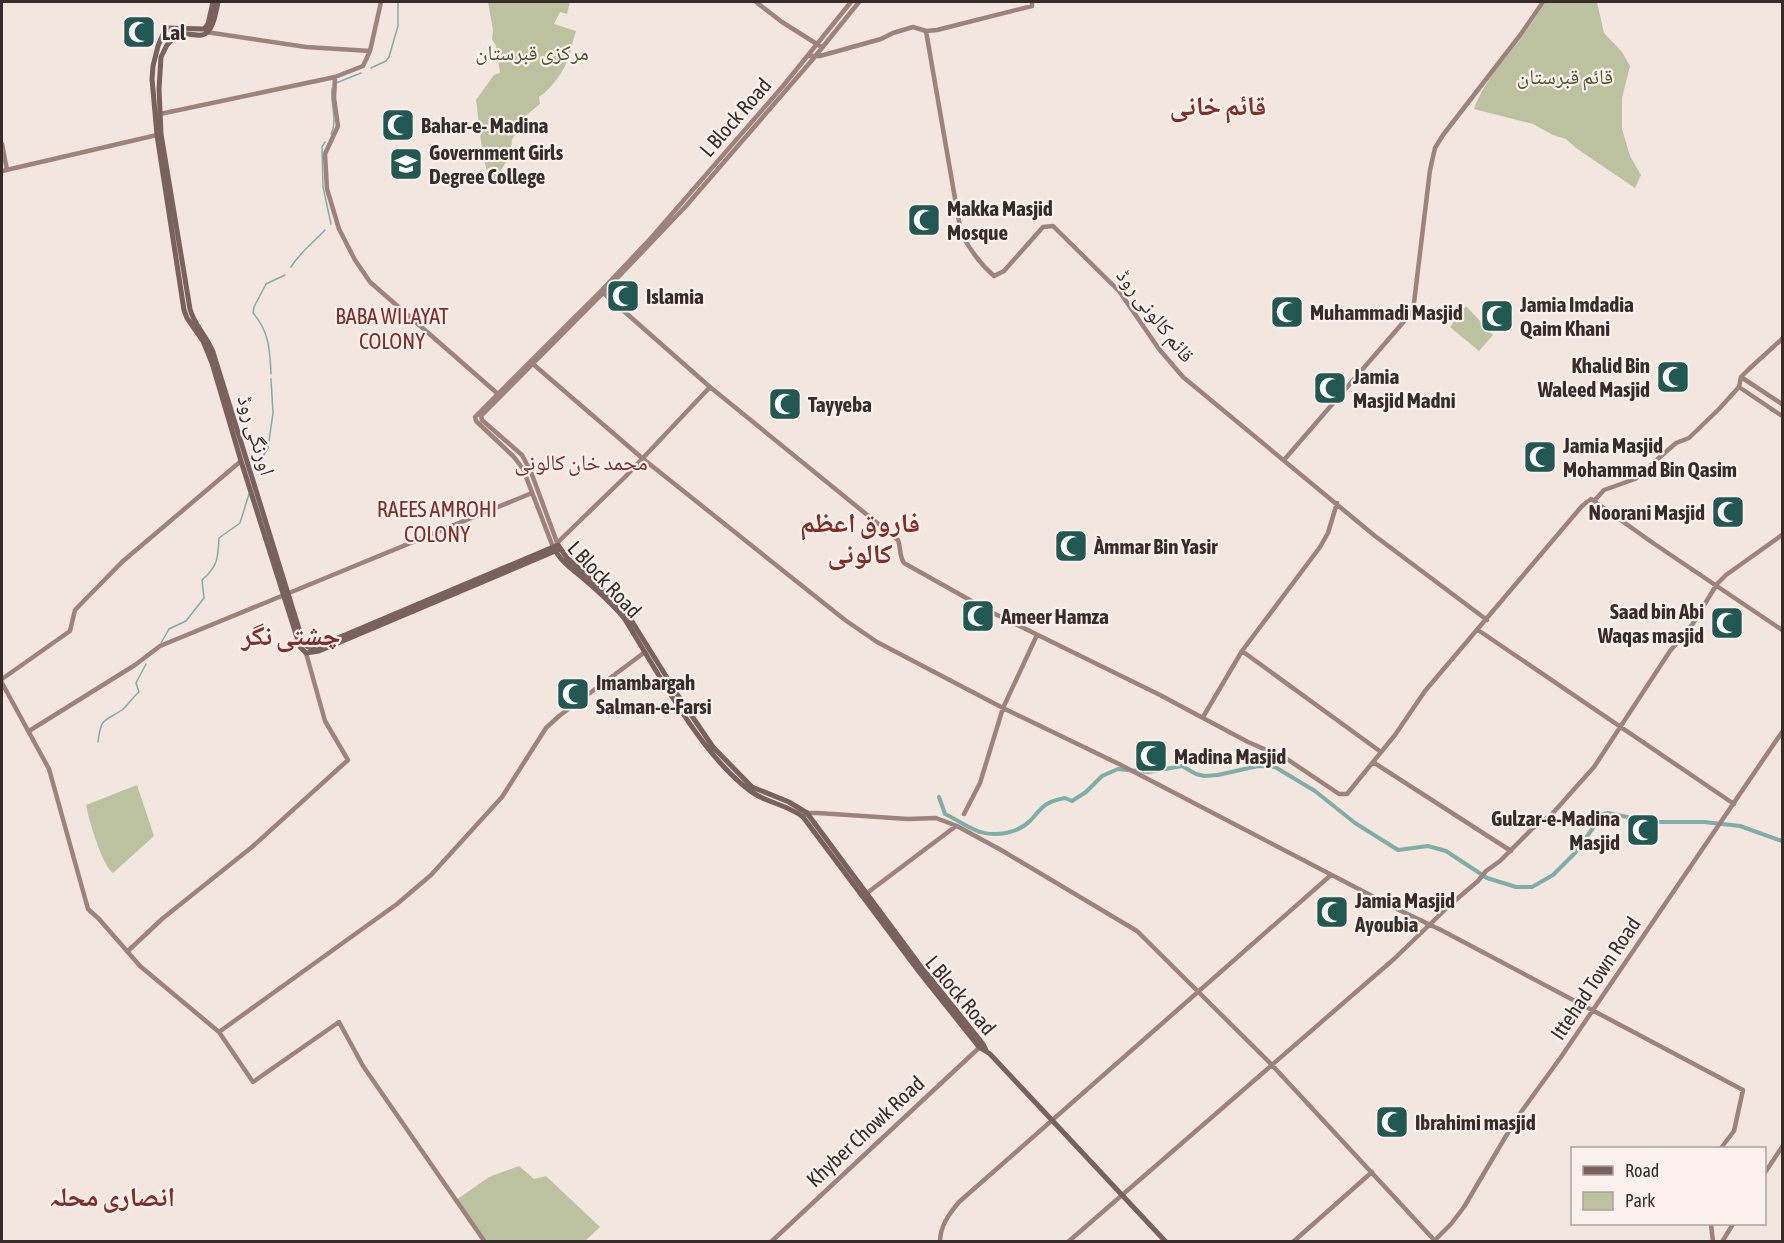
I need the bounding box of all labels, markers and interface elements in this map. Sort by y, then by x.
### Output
mosque icon: Lal [121,14,157,50]
place label: Lal [162,20,186,44]
park label: مرکزی قبرستان [475,40,589,65]
park label: قائم قبرستان [1517,64,1613,91]
street label: L Block Road [694,73,776,161]
district label: قائم خانى [1170,90,1266,124]
mosque icon: Bahar-e- Madina [380,107,416,143]
place label: Bahar-e- Madina [421,113,549,137]
place label: Government Girls Degree College [429,140,564,188]
school or university icon: Government Girls Degree College [388,146,424,182]
place label: Makka Masjid Mosque [947,196,1053,244]
mosque icon: Makka Masjid Mosque [906,202,942,238]
street label: قائم کالونی روڈ [1110,264,1200,368]
mosque icon: Islamia [605,278,641,314]
place label: Islamia [646,284,704,308]
place label: Jamia Imdadia Qaim Khani [1519,292,1634,340]
mosque icon: Muhammadi Masjid [1269,294,1305,330]
mosque icon: Jamia Imdadia Qaim Khani [1479,298,1515,334]
place label: Muhammadi Masjid [1310,300,1463,324]
district label: BABA WILAYAT COLONY [335,303,449,354]
place label: Khalid Bin Waleed Masjid [1537,353,1650,401]
mosque icon: Khalid Bin Waleed Masjid [1655,359,1691,395]
place label: Jamia Masjid Madni [1352,364,1456,412]
mosque icon: Jamia Masjid Madni [1312,370,1348,406]
mosque icon: Tayyeba [767,386,803,422]
street label: اورنگی روڈ [232,392,281,478]
place label: Tayyeba [808,392,872,416]
place label: Jamia Masjid Mohammad Bin Qasim [1562,433,1737,481]
mosque icon: Jamia Masjid Mohammad Bin Qasim [1522,439,1558,475]
district label: محمد خان کالونی [514,449,648,476]
mosque icon: Noorani Masjid [1710,494,1746,530]
district label: RAEES AMROHI COLONY [377,496,497,547]
place label: Noorani Masjid [1589,500,1705,524]
district label: فاروق اعظم کالونی [800,507,920,571]
mosque icon: Àmmar Bin Yasir [1053,528,1089,564]
place label: Àmmar Bin Yasir [1093,534,1218,558]
street label: L Block Road [563,536,647,622]
mosque icon: Ameer Hamza [960,598,996,634]
place label: Saad bin Abi Waqas masjid [1597,599,1704,647]
place label: Ameer Hamza [1000,604,1109,628]
mosque icon: Saad bin Abi Waqas masjid [1709,605,1745,641]
district label: چشتی نگر [240,620,341,653]
place label: Imambargah Salman-e-Farsi [596,670,712,718]
mosque icon: Imambargah Salman-e-Farsi [555,676,591,712]
mosque icon: Madina Masjid [1133,738,1169,774]
place label: Madina Masjid [1174,744,1286,768]
place label: Gulzar-e-Madina Masjid [1491,806,1620,854]
mosque icon: Gulzar-e-Madina Masjid [1625,812,1661,848]
place label: Jamia Masjid Ayoubia [1354,888,1455,936]
mosque icon: Jamia Masjid Ayoubia [1314,894,1350,930]
street label: Ittehad Town Road [1545,912,1645,1044]
street label: L Block Road [921,950,1001,1040]
street label: Khyber Chowk Road [801,1070,929,1192]
mosque icon: Ibrahimi masjid [1374,1104,1410,1140]
place label: Ibrahimi masjid [1415,1110,1536,1134]
legend [1571,1147,1766,1225]
text: Road [1625,1160,1659,1181]
district label: انصاری محلہ [49,1181,175,1213]
text: Park [1625,1190,1655,1211]

